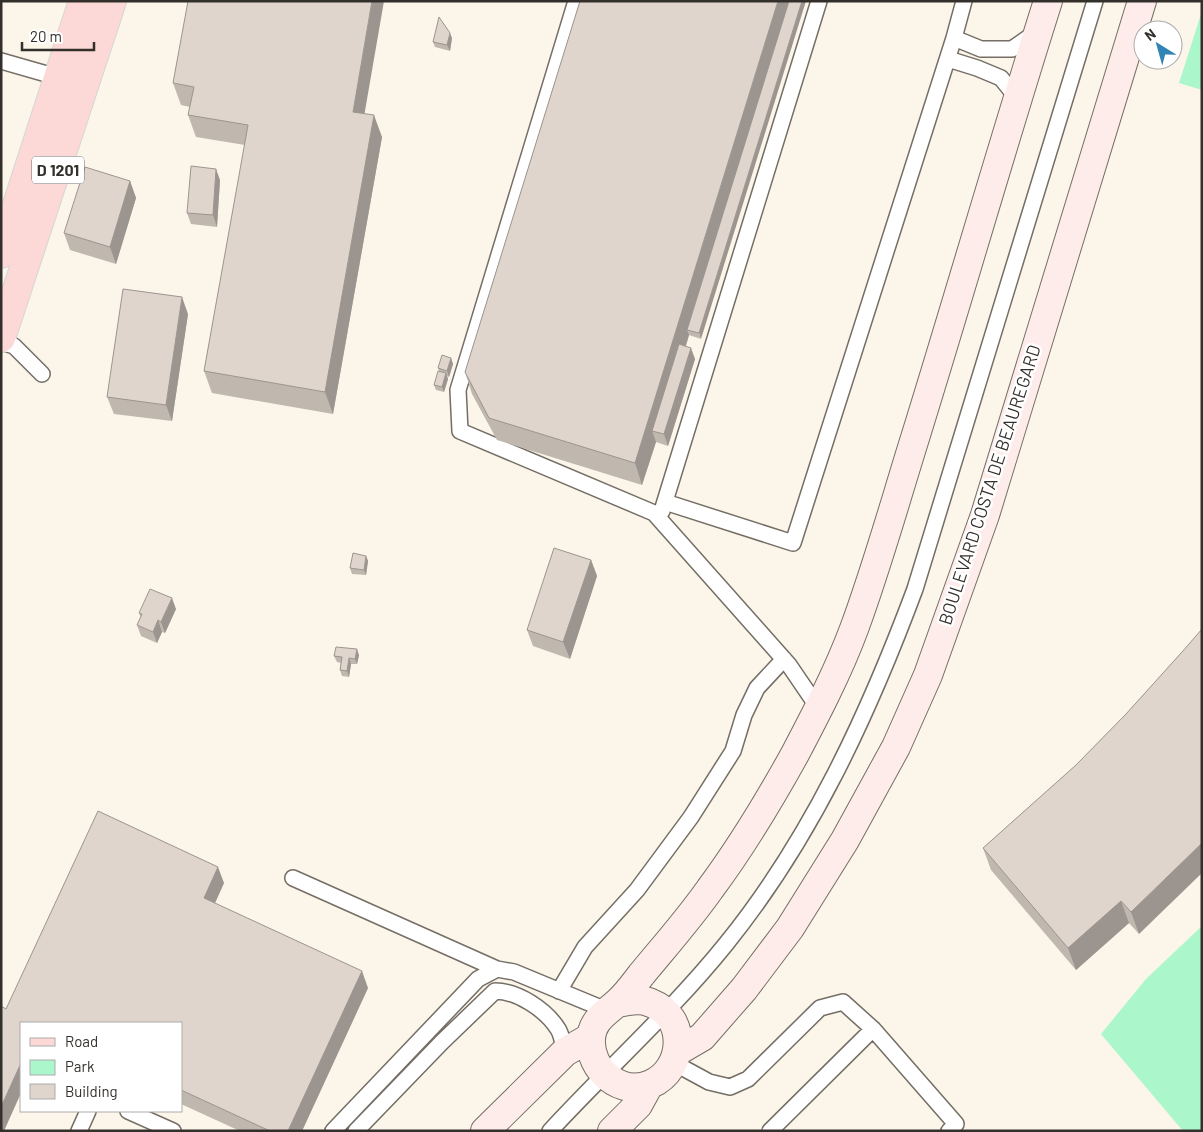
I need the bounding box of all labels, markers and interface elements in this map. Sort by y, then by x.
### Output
scale bar [22,20,95,52]
north arrow [1133,20,1183,70]
text: N [1141,25,1159,44]
text: 20 m [30,27,62,45]
road number: D 1201 [32,156,84,184]
street label: BOULEVARD COSTA DE BEAUREGARD [933,342,1045,628]
legend [20,1022,182,1112]
text: Road [65,1032,98,1050]
text: Park [65,1057,95,1075]
text: Building [65,1082,118,1100]

